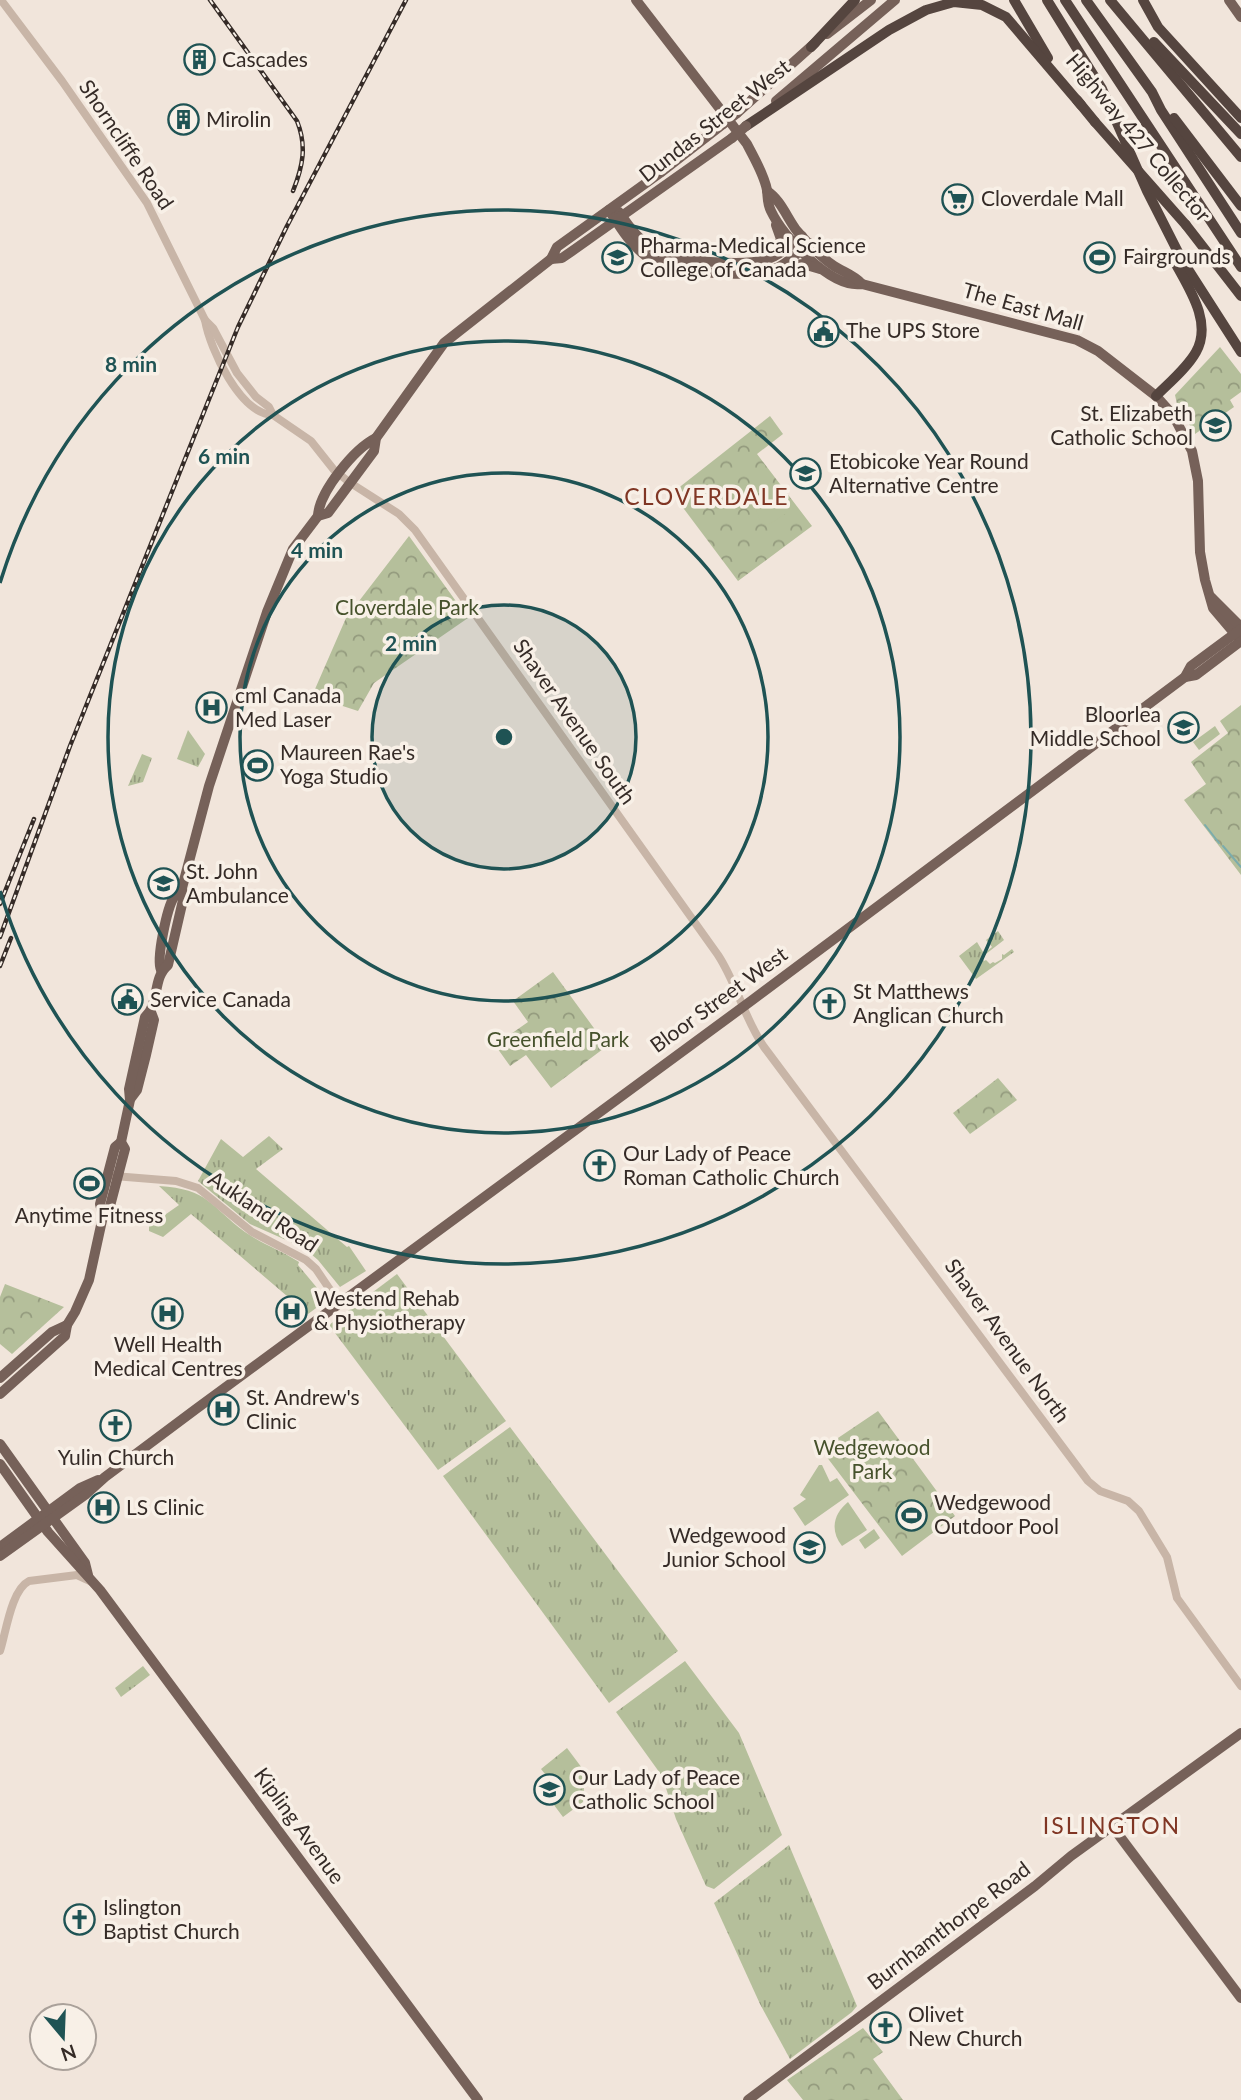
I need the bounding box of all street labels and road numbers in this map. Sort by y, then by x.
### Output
street label: Highway 427 Collector [1062,48,1217,226]
street label: Dundas Street West [634,53,795,186]
street label: Shorncliffe Road [75,75,180,214]
street label: The East Mall [960,276,1087,335]
street label: Shaver Avenue South [509,634,642,808]
street label: Bloor Street West [645,940,792,1057]
street label: Aukland Road [204,1165,324,1257]
street label: Shaver Avenue North [940,1253,1076,1427]
street label: Kipling Avenue [250,1762,351,1888]
street label: Burnhamthorpe Road [862,1855,1034,1994]

